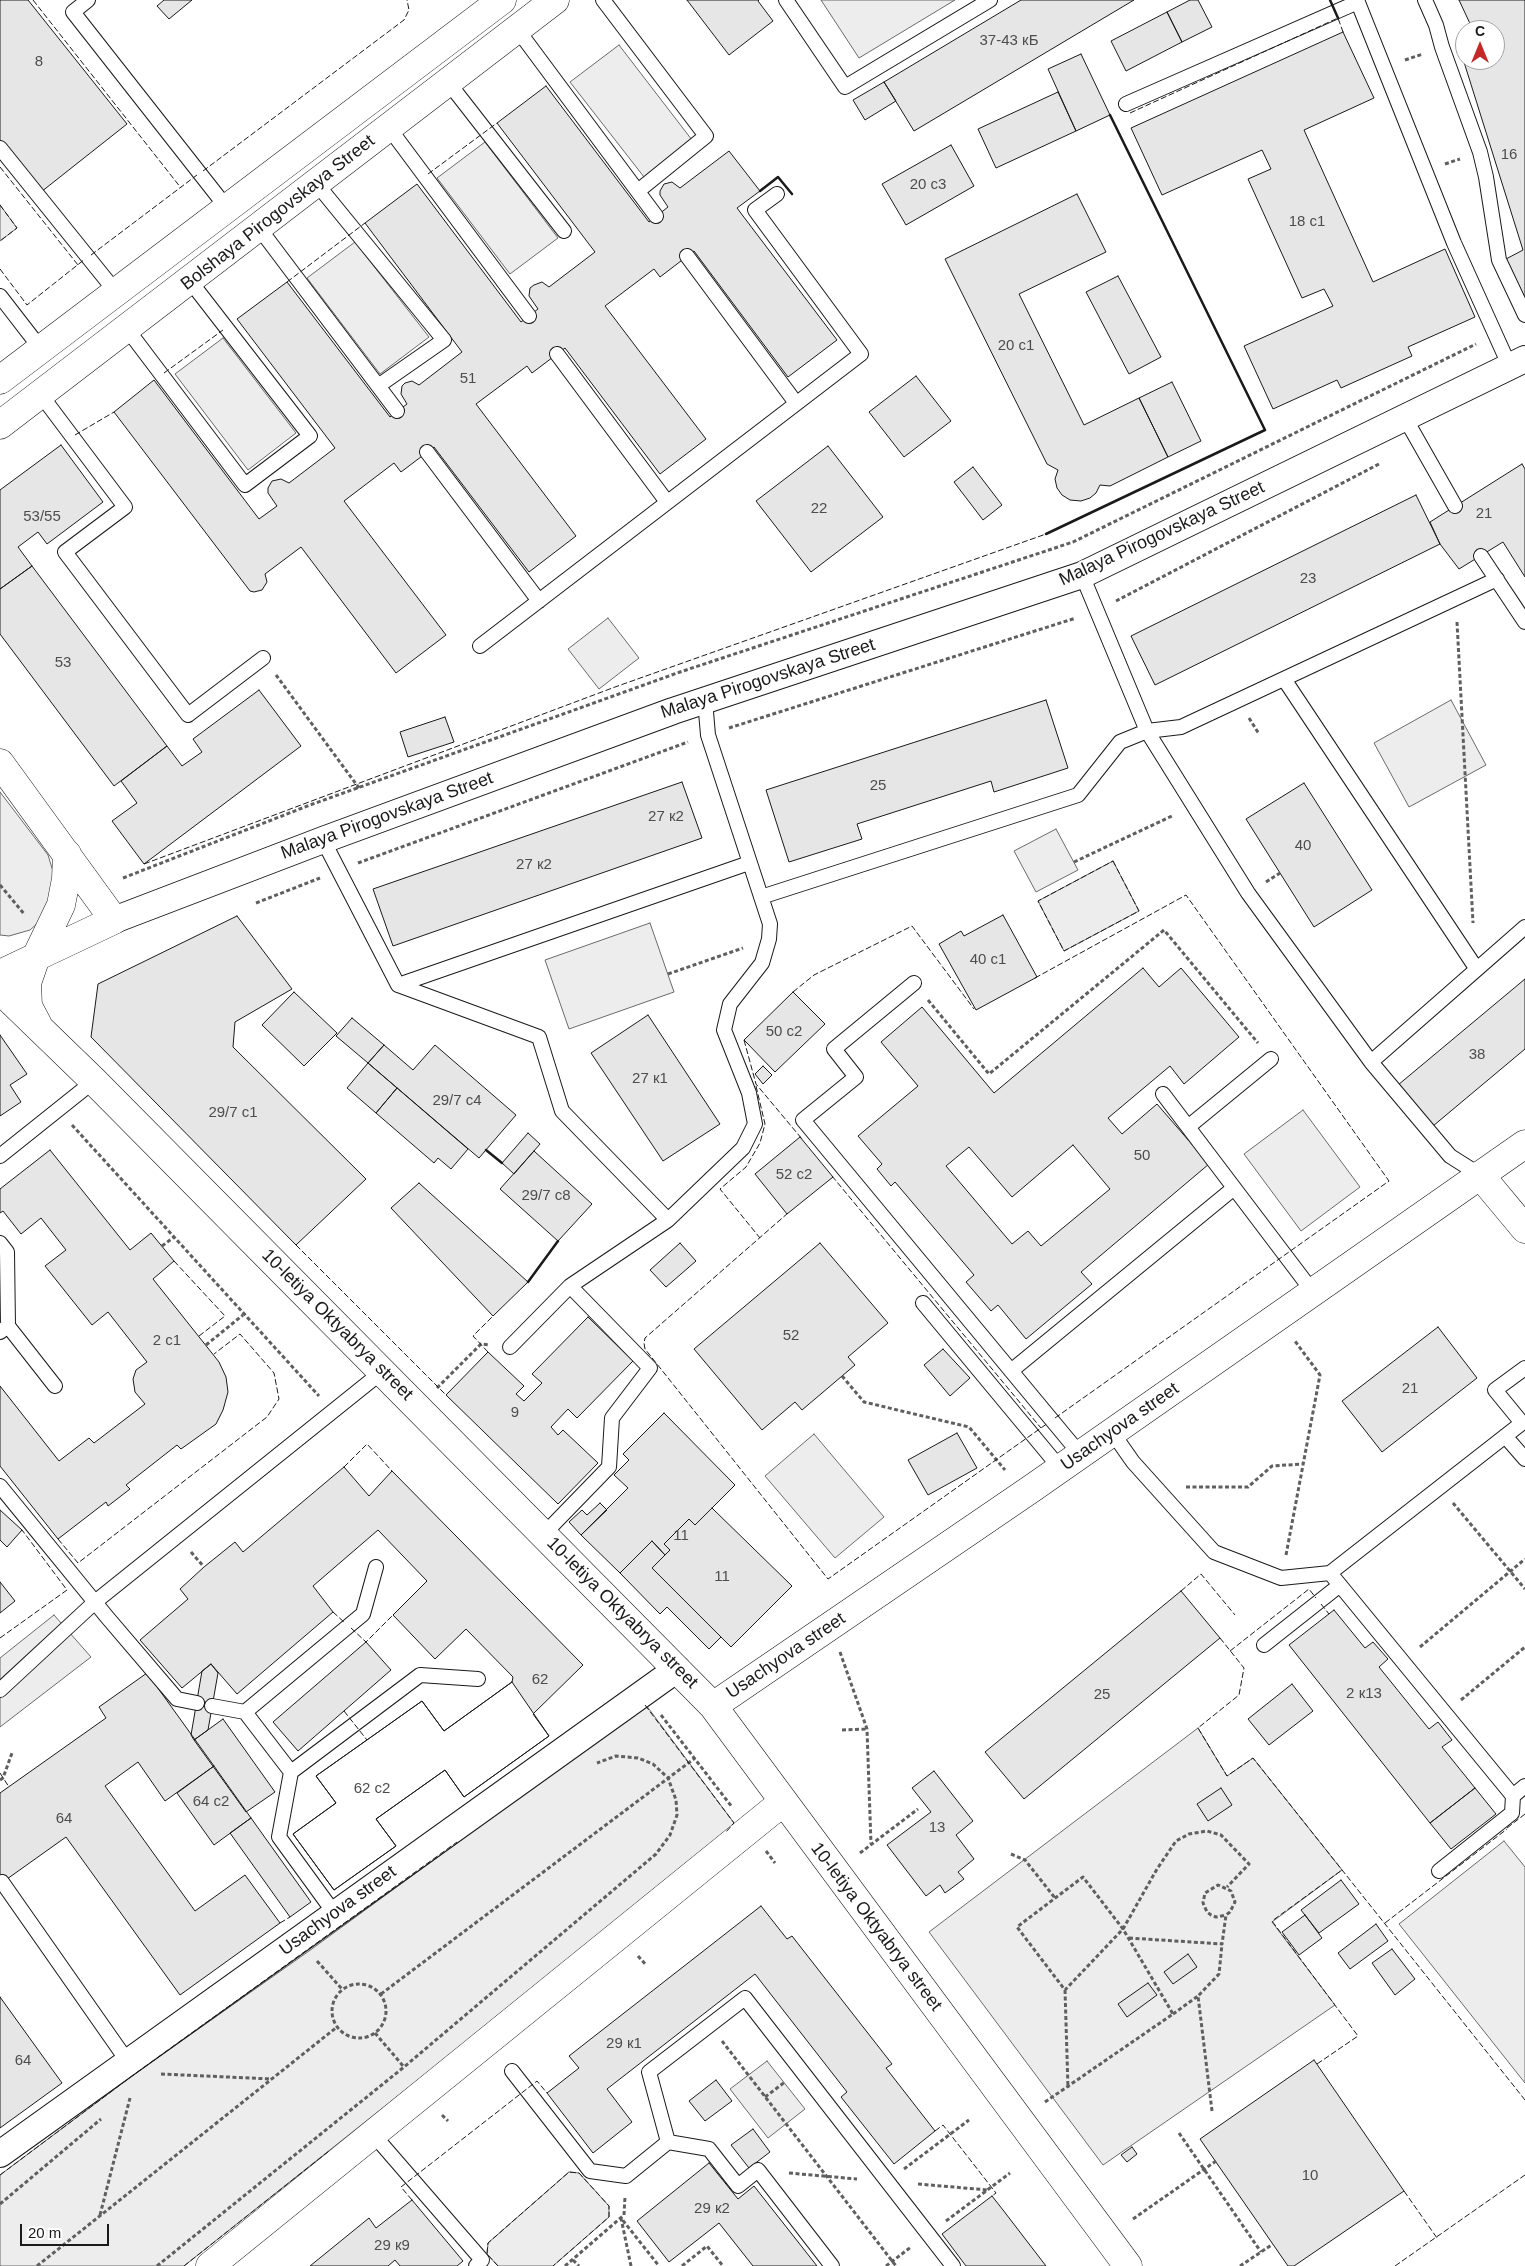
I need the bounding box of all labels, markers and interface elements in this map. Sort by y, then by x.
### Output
north arrow [1455,20,1505,70]
text: С [1475,23,1485,39]
house number: 37-43 кБ [980,32,1038,50]
house number: 8 [35,53,43,71]
street label: Bolshaya Pirogovskaya Street [177,131,379,295]
house number: 16 [1501,146,1517,164]
house number: 20 с3 [910,176,946,194]
house number: 18 с1 [1289,213,1325,231]
house number: 20 с1 [998,337,1034,355]
house number: 51 [460,370,476,388]
street label: Malaya Pirogovskaya Street [1056,477,1268,591]
house number: 22 [811,500,827,518]
house number: 21 [1476,505,1492,523]
house number: 53/55 [23,508,61,526]
house number: 23 [1300,570,1316,588]
street label: Malaya Pirogovskaya Street [658,634,878,724]
house number: 53 [55,654,71,672]
street label: Malaya Pirogovskaya Street [278,768,496,864]
house number: 25 [870,777,886,795]
house number: 27 к2 [648,808,684,826]
house number: 40 [1295,837,1311,855]
house number: 27 к2 [516,856,552,874]
house number: 40 с1 [970,951,1006,969]
house number: 50 с2 [766,1023,802,1041]
house number: 38 [1469,1046,1485,1064]
house number: 27 к1 [632,1070,668,1088]
house number: 29/7 с4 [432,1092,482,1110]
house number: 29/7 с1 [208,1104,258,1122]
house number: 50 [1134,1147,1150,1165]
house number: 52 с2 [776,1166,812,1184]
house number: 29/7 с8 [521,1187,571,1205]
street label: 10-letiya Oktyabrya street [257,1245,417,1405]
house number: 52 [783,1327,799,1345]
house number: 2 с1 [153,1332,181,1350]
street label: Usachyova street [1057,1378,1183,1476]
house number: 21 [1402,1380,1418,1398]
house number: 9 [511,1404,519,1422]
house number: 11 [673,1527,689,1545]
street label: 10-letiya Oktyabrya street [542,1533,702,1693]
house number: 11 [714,1568,730,1586]
street label: Usachyova street [722,1608,850,1704]
house number: 62 [532,1671,548,1689]
house number: 2 к13 [1346,1685,1382,1703]
house number: 25 [1094,1686,1110,1704]
house number: 62 с2 [354,1780,390,1798]
house number: 64 с2 [193,1793,229,1811]
house number: 64 [56,1810,72,1828]
house number: 13 [929,1819,945,1837]
street label: 10-letiya Oktyabrya street [806,1839,946,2015]
street label: Usachyova street [275,1861,401,1961]
house number: 29 к1 [606,2035,642,2053]
house number: 64 [15,2052,31,2070]
house number: 10 [1302,2167,1318,2185]
house number: 29 к2 [694,2200,730,2218]
scale bar [22,2214,111,2246]
text: 20 m [28,2224,61,2241]
house number: 29 к9 [374,2237,410,2255]

